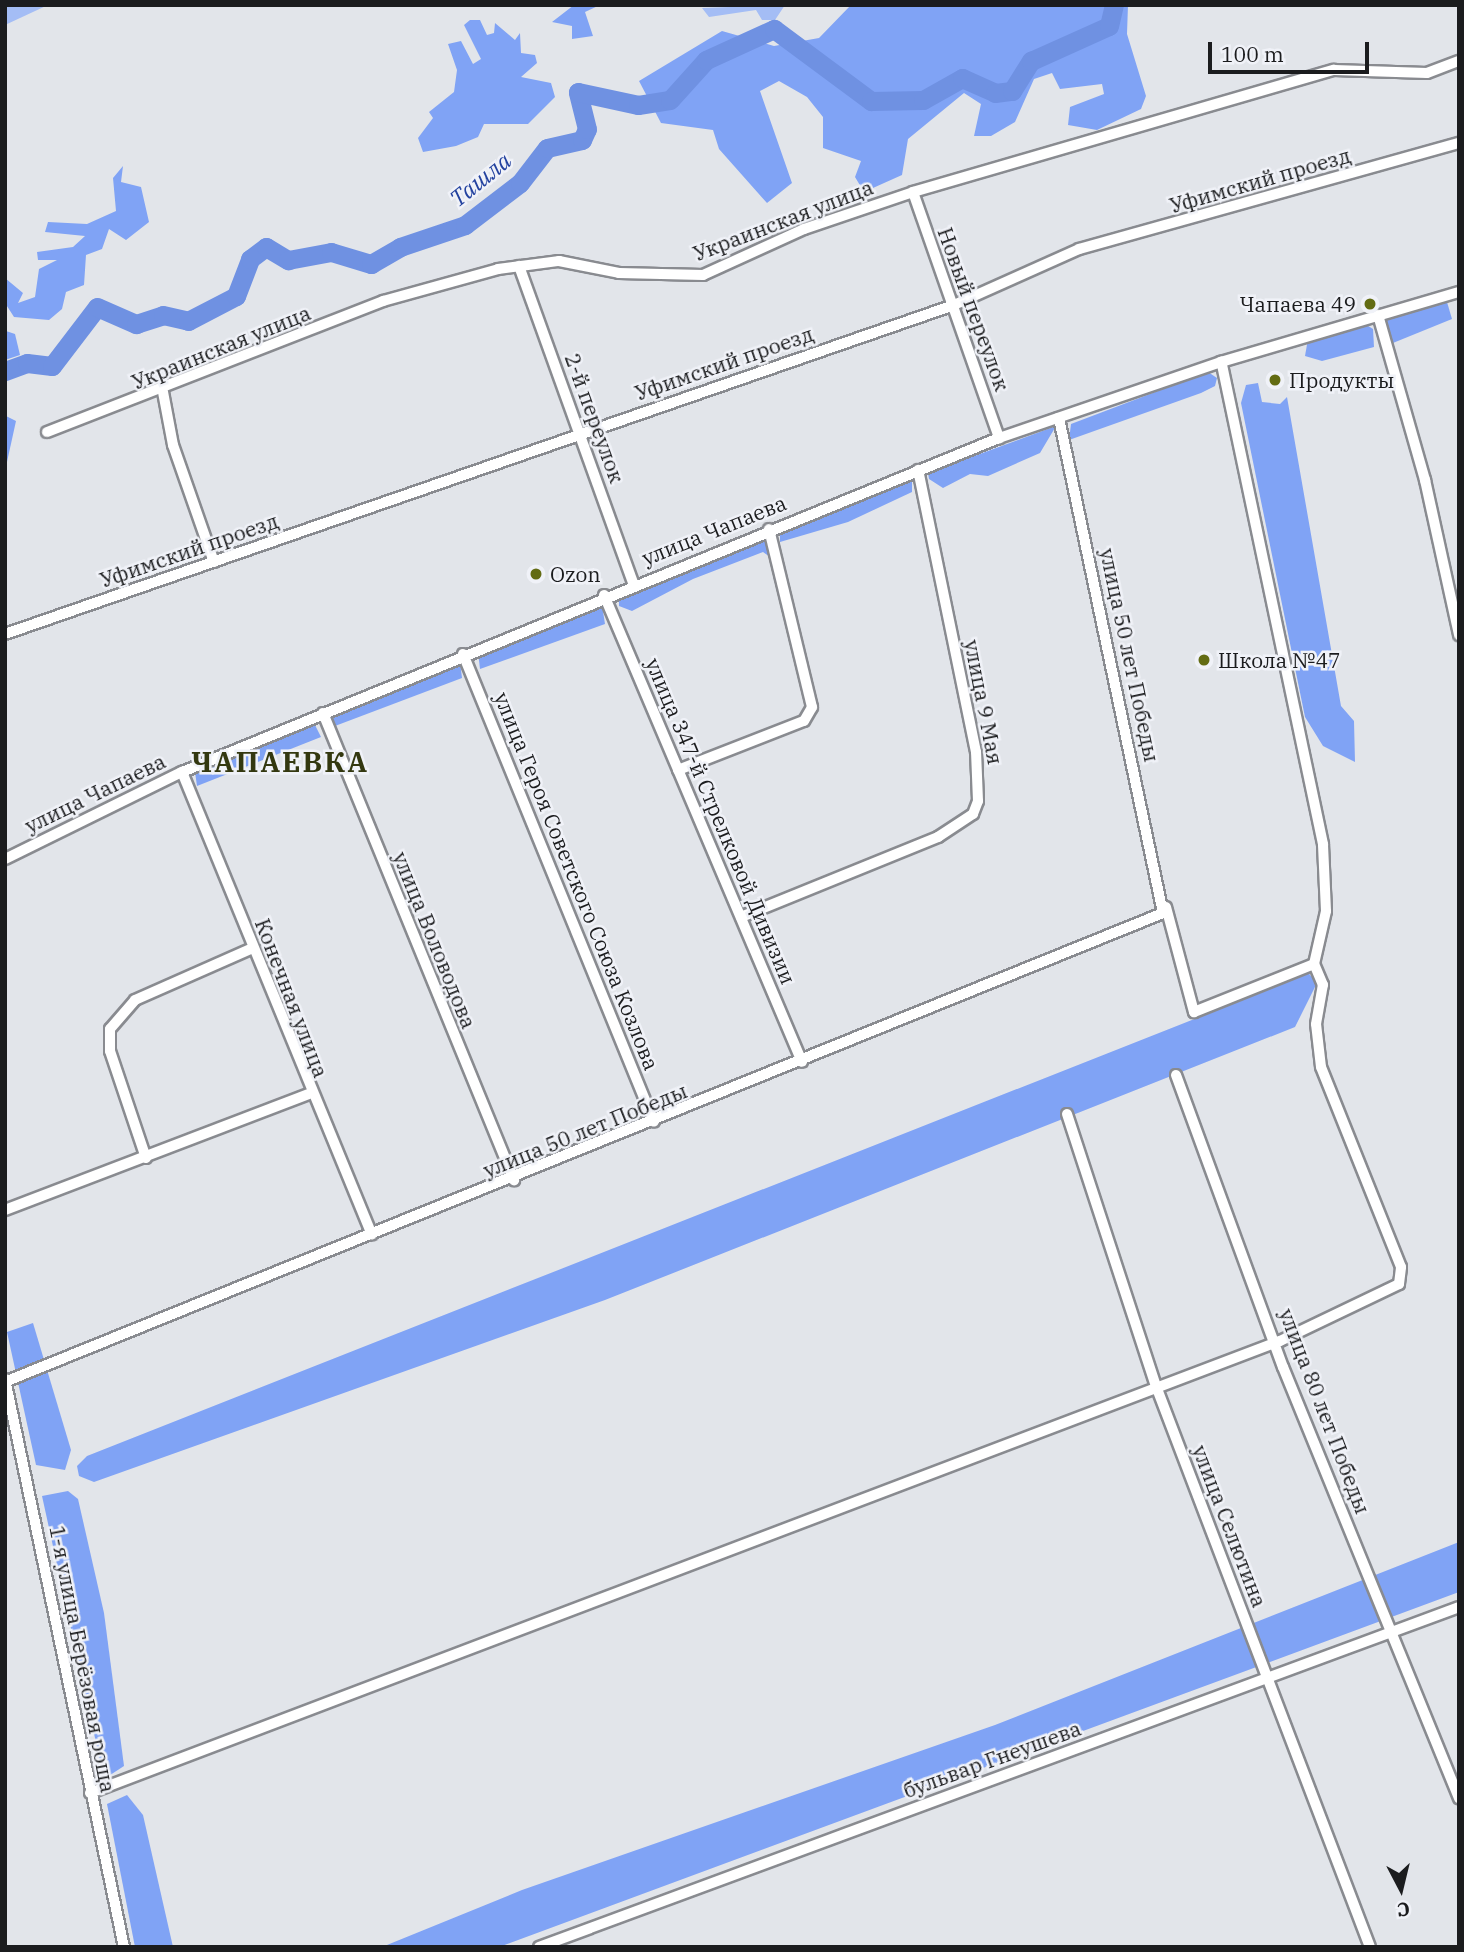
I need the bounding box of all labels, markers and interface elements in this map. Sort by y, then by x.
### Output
scale bar [1212,28,1373,72]
text: 100 m [1221,40,1284,68]
street label: Уфимский проезд [1167,142,1353,218]
water label: Ташла [444,146,516,212]
street label: Украинская улица [689,174,877,266]
street label: Новый переулок [933,224,1015,394]
place label: Чапаева 49 [1239,291,1356,317]
marker: Чапаева 49 [1362,296,1378,312]
street label: Украинская улица [128,300,314,394]
street label: Уфимский проезд [631,321,817,405]
street label: 2-й переулок [560,350,630,486]
place label: Продукты [1289,367,1394,393]
marker: Продукты [1267,372,1283,388]
street label: улица Чапаева [638,490,790,570]
street label: Уфимский проезд [96,508,282,592]
street label: улица 50 лет Победы [1095,546,1165,764]
place label: Ozon [550,561,601,587]
marker: Ozon [528,566,544,582]
street label: улица 9 Мая [960,638,1008,766]
place label: Школа №47 [1218,647,1341,673]
marker: Школа №47 [1196,652,1212,668]
street label: улица 347-й Стрелковой Дивизии [641,654,801,988]
street label: улица Героя Советского Союза Козлова [489,688,665,1074]
district label: ЧАПАЕВКА [192,745,368,779]
street label: улица Чапаева [20,748,170,838]
street label: улица Воловодова [388,848,482,1032]
street label: Конечная улица [250,915,334,1081]
street label: улица 50 лет Победы [479,1078,691,1182]
street label: улица 80 лет Победы [1274,1305,1376,1517]
street label: улица Селютина [1187,1441,1273,1611]
street label: 1-я улица Берёзовая роща [45,1523,121,1795]
street label: бульвар Гнеушева [900,1715,1084,1803]
north arrow [1366,1854,1436,1924]
text: С [1396,1897,1411,1923]

